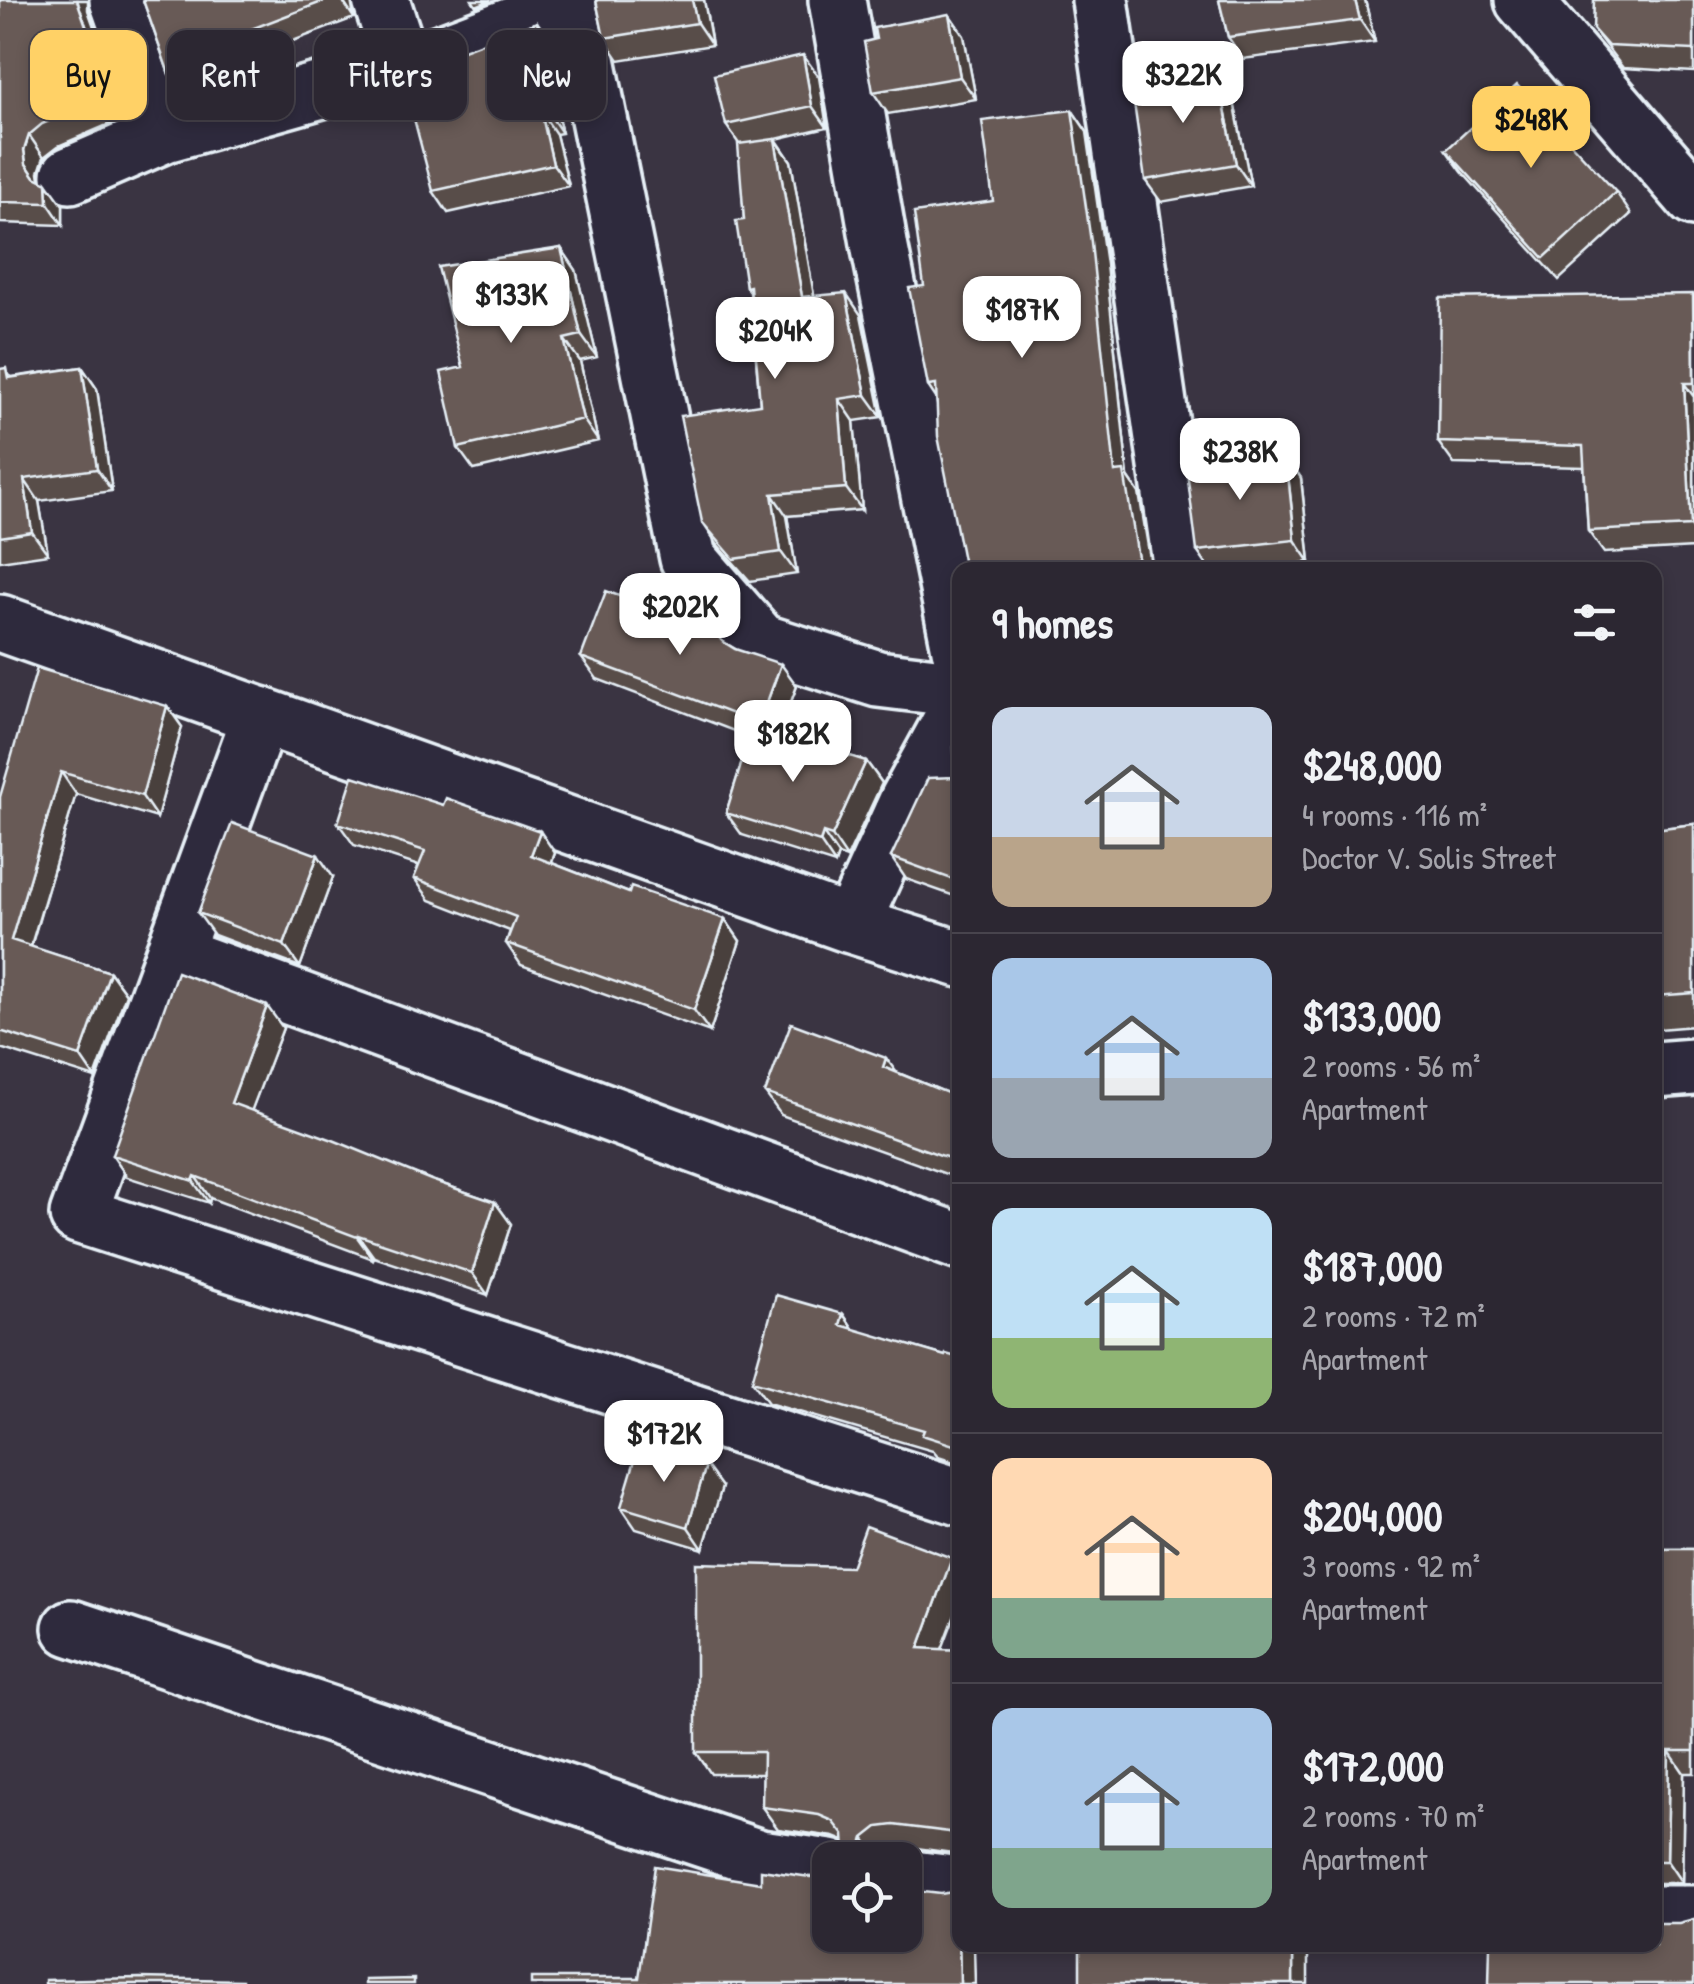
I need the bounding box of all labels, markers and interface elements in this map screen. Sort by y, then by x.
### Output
chip: Buy [30,30,147,120]
chip: Rent [167,30,294,120]
chip: Filters [314,30,467,120]
chip: New [487,30,606,120]
pin: $322K [1113,41,1253,126]
text: $322K [1144,52,1222,95]
pin: $248K [1461,86,1601,171]
text: $248K [1494,97,1568,140]
pin: $133K [441,261,581,346]
text: $133K [474,272,548,315]
pin: $187K [952,276,1092,361]
text: $187K [985,287,1059,330]
pin: $204K [705,297,845,382]
text: $204K [738,308,812,351]
pin: $238K [1170,418,1310,503]
text: $238K [1202,429,1278,472]
pin: $202K [610,573,750,658]
text: $202K [641,584,719,627]
text: 9 homes [992,594,1113,651]
icon: filters [1567,595,1622,650]
pin: $182K [723,700,863,785]
text: $182K [756,711,830,754]
text: $248,000 [1302,736,1442,793]
icon: home [1072,747,1192,867]
text: 4 rooms · 116 m² [1302,793,1487,836]
text: Doctor V. Solis Street [1302,836,1556,879]
text: $133,000 [1302,987,1441,1044]
icon: home [1072,998,1192,1118]
text: 2 rooms · 56 m² [1302,1044,1480,1087]
text: Apartment [1302,1087,1427,1130]
text: $187,000 [1302,1237,1442,1294]
icon: home [1072,1248,1192,1368]
text: 2 rooms · 72 m² [1302,1294,1485,1337]
text: Apartment [1302,1337,1427,1380]
pin: $172K [594,1400,734,1485]
text: $172K [626,1411,702,1454]
text: $204,000 [1302,1487,1442,1544]
icon: home [1072,1498,1192,1618]
text: 3 rooms · 92 m² [1302,1544,1480,1587]
text: Apartment [1302,1587,1427,1630]
text: $172,000 [1302,1737,1444,1794]
icon: home [1072,1748,1192,1868]
text: 2 rooms · 70 m² [1302,1794,1484,1837]
text: Apartment [1302,1837,1427,1880]
map controls [812,1842,922,1952]
button: locate [812,1842,922,1952]

